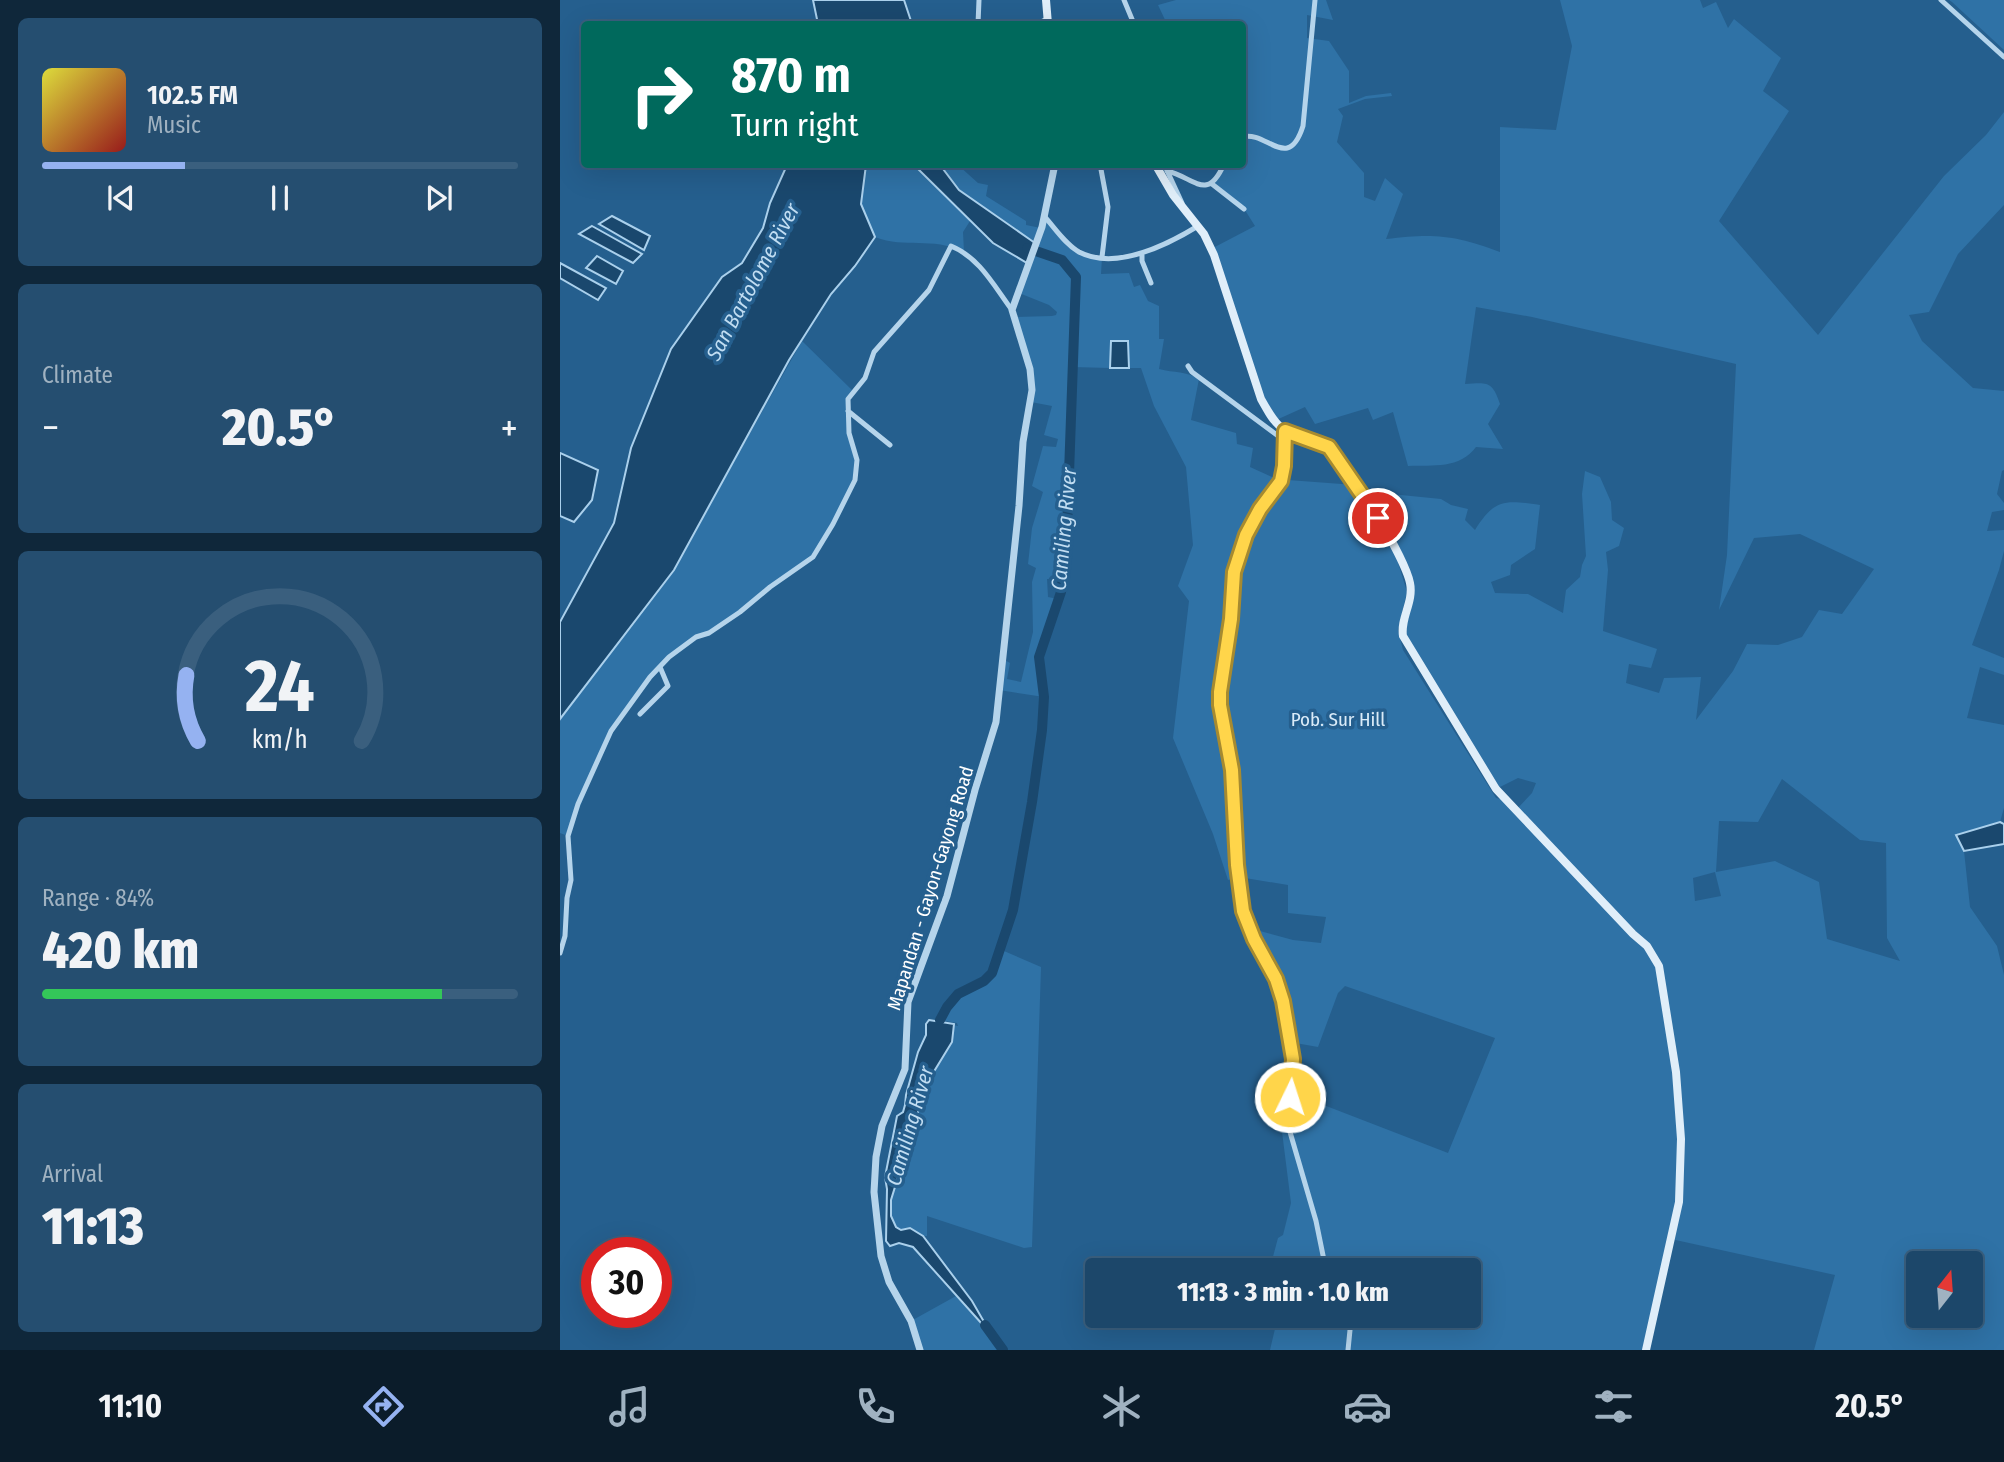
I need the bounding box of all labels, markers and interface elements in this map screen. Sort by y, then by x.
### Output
text: 870 m [731,46,851,105]
icon: right [616,49,707,140]
text: 102.5 FM [147,80,238,111]
text: Turn right [731,106,858,144]
text: Music [147,111,201,139]
icon: previous [102,179,140,217]
icon: pause [261,179,299,217]
icon: next [420,179,458,217]
water label: San Bartolome River [700,198,806,366]
text: Climate [42,361,113,389]
text: 20.5° [222,396,338,459]
text: − [42,405,59,451]
text: + [501,405,518,451]
water label: Camiling River [1046,466,1082,591]
pin [1348,488,1408,548]
icon: arrive [1359,499,1397,537]
text: 24 [244,643,315,730]
park label: Pob. Sur Hill [1291,708,1385,731]
text: km/h [252,725,308,755]
street label: Mapandan - Gayon-Gayong Road [882,763,979,1013]
text: Range · 84% [42,884,154,912]
text: 420 km [42,919,199,982]
position arrow [1253,1060,1327,1134]
water label: Camiling River [881,1063,940,1189]
text: Arrival [42,1160,103,1188]
text: 11:13 [42,1195,144,1258]
speed limit sign: 30 [581,1237,672,1328]
north arrow [1906,1251,1983,1328]
map controls [1906,1251,1983,1328]
text: 11:13 · 3 min · 1.0 km [1177,1277,1389,1308]
icon: directions [359,1382,408,1431]
icon: music [605,1382,654,1431]
icon: phone [851,1382,900,1431]
icon: climate [1097,1382,1146,1431]
icon: car [1343,1382,1392,1431]
icon: filters [1589,1382,1638,1431]
text: 11:10 [98,1387,162,1425]
text: 20.5° [1835,1387,1905,1425]

